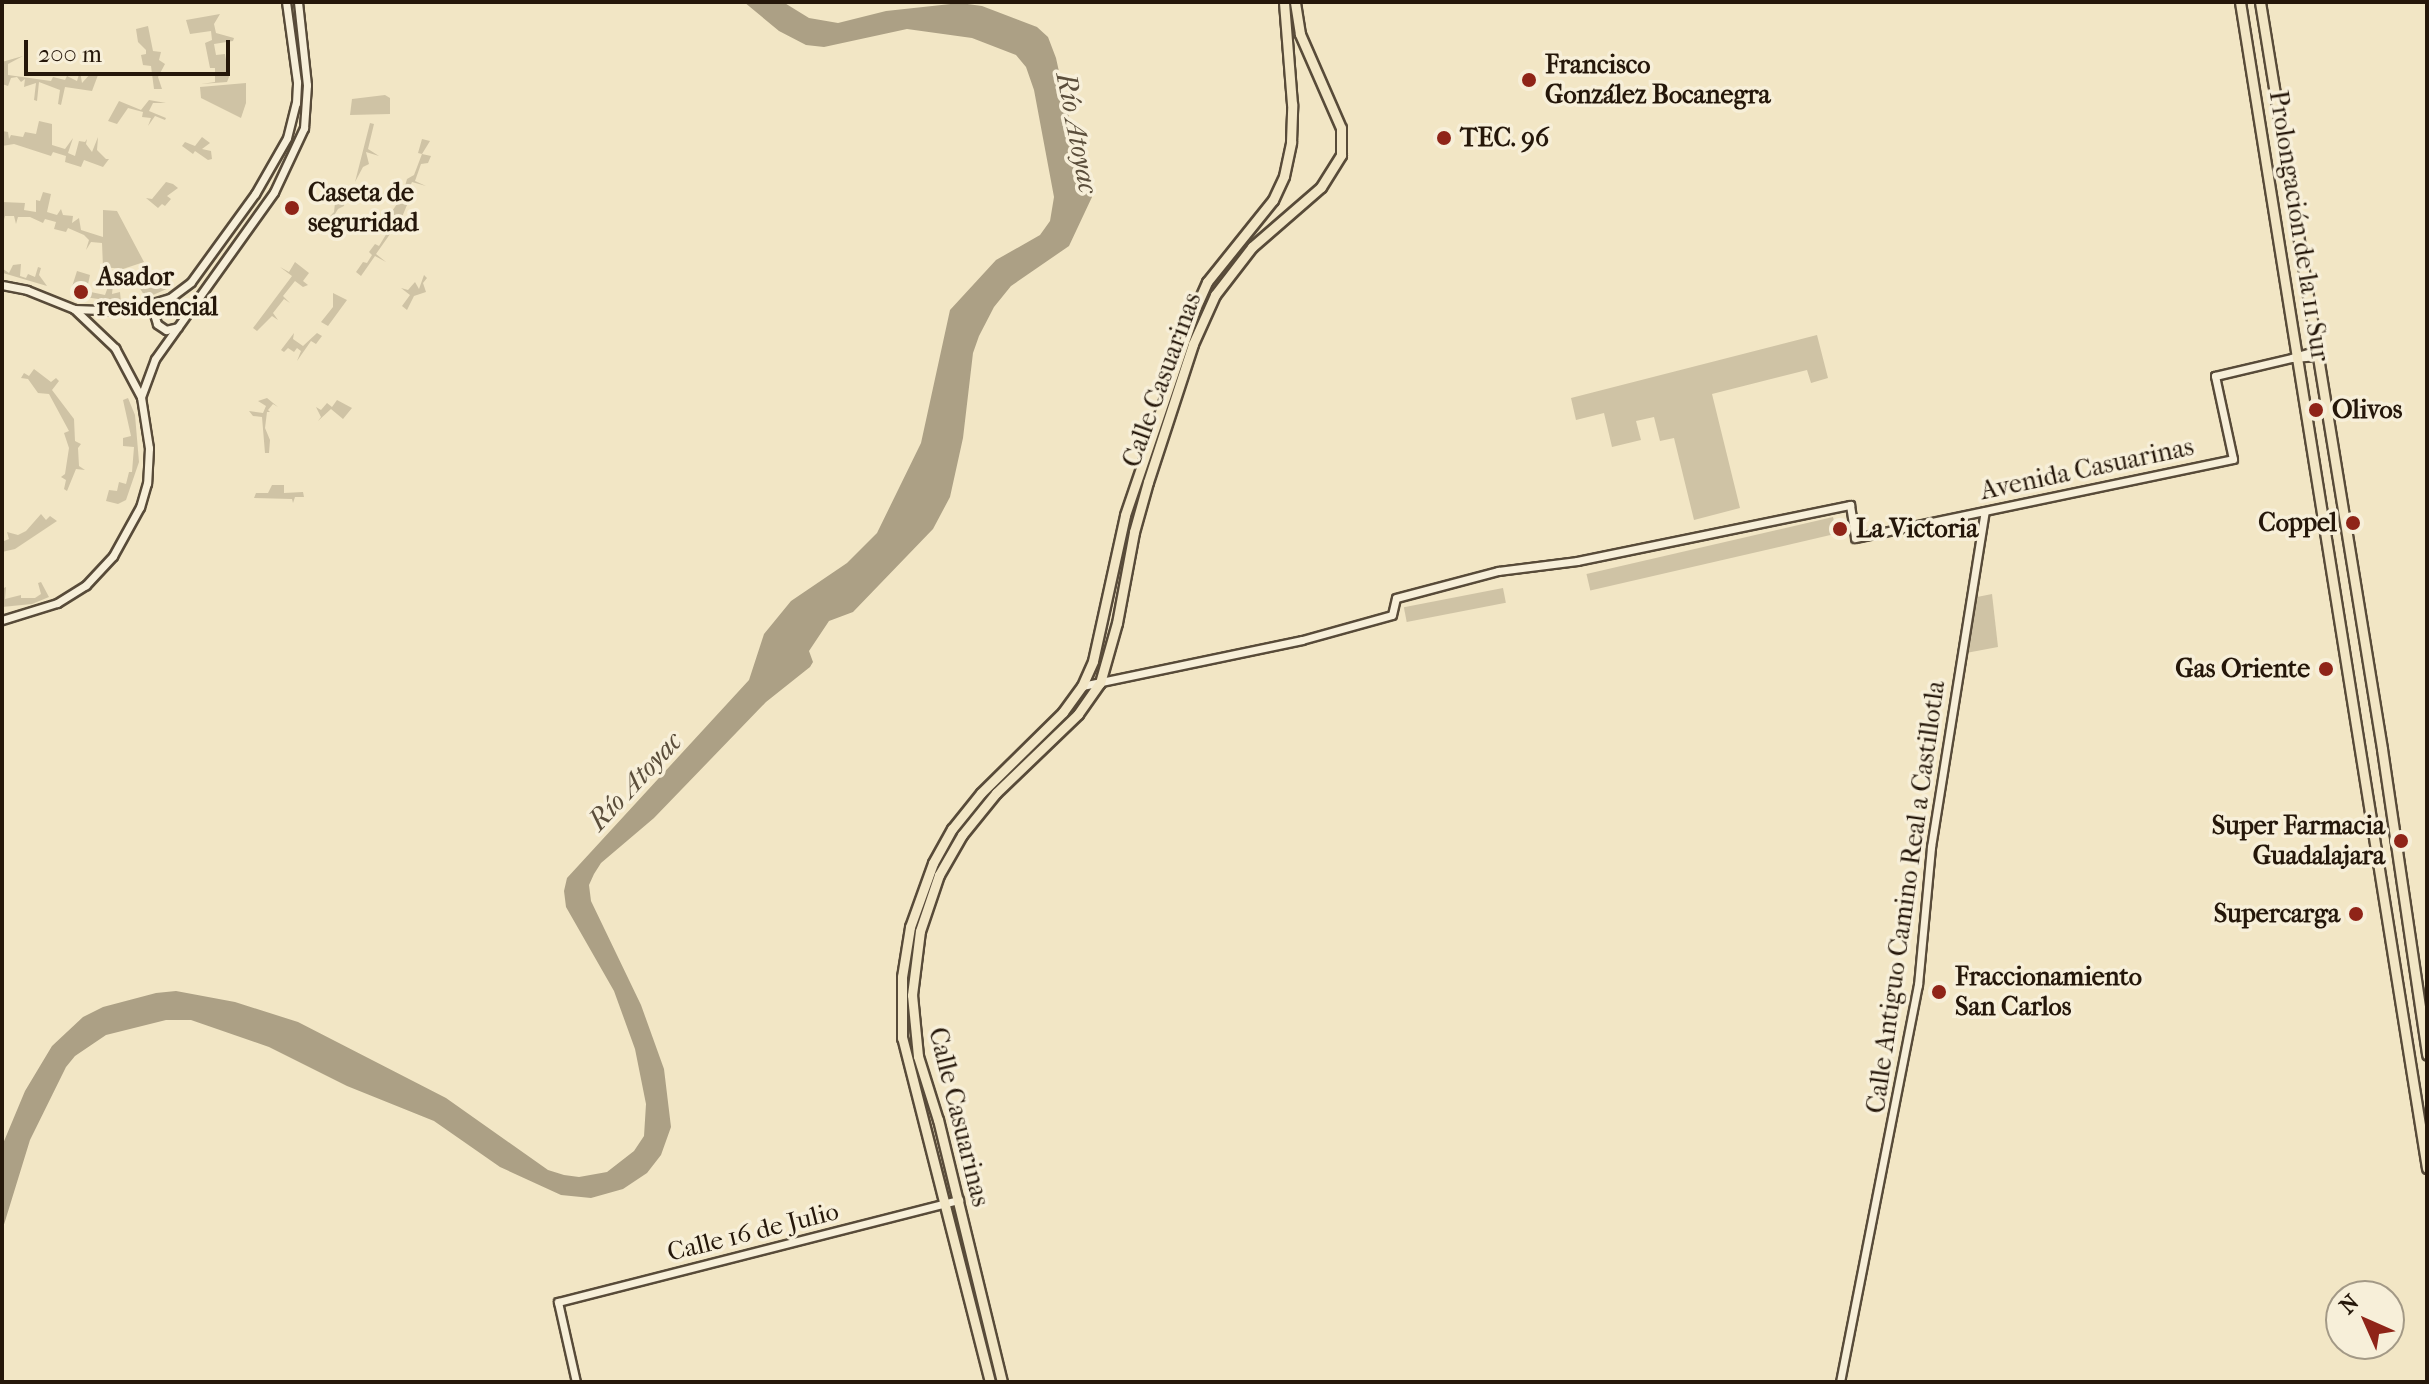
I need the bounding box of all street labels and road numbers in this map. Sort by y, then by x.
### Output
street label: Prolongación de la 11 Sur [2262,88,2336,364]
street label: Calle Casuarinas [1116,288,1208,472]
street label: Avenida Casuarinas [1977,431,2197,507]
street label: Calle Antiguo Camino Real a Castillotla [1860,679,1952,1115]
street label: Calle Casuarinas [922,1024,996,1210]
street label: Calle 16 de Julio [664,1196,842,1268]

